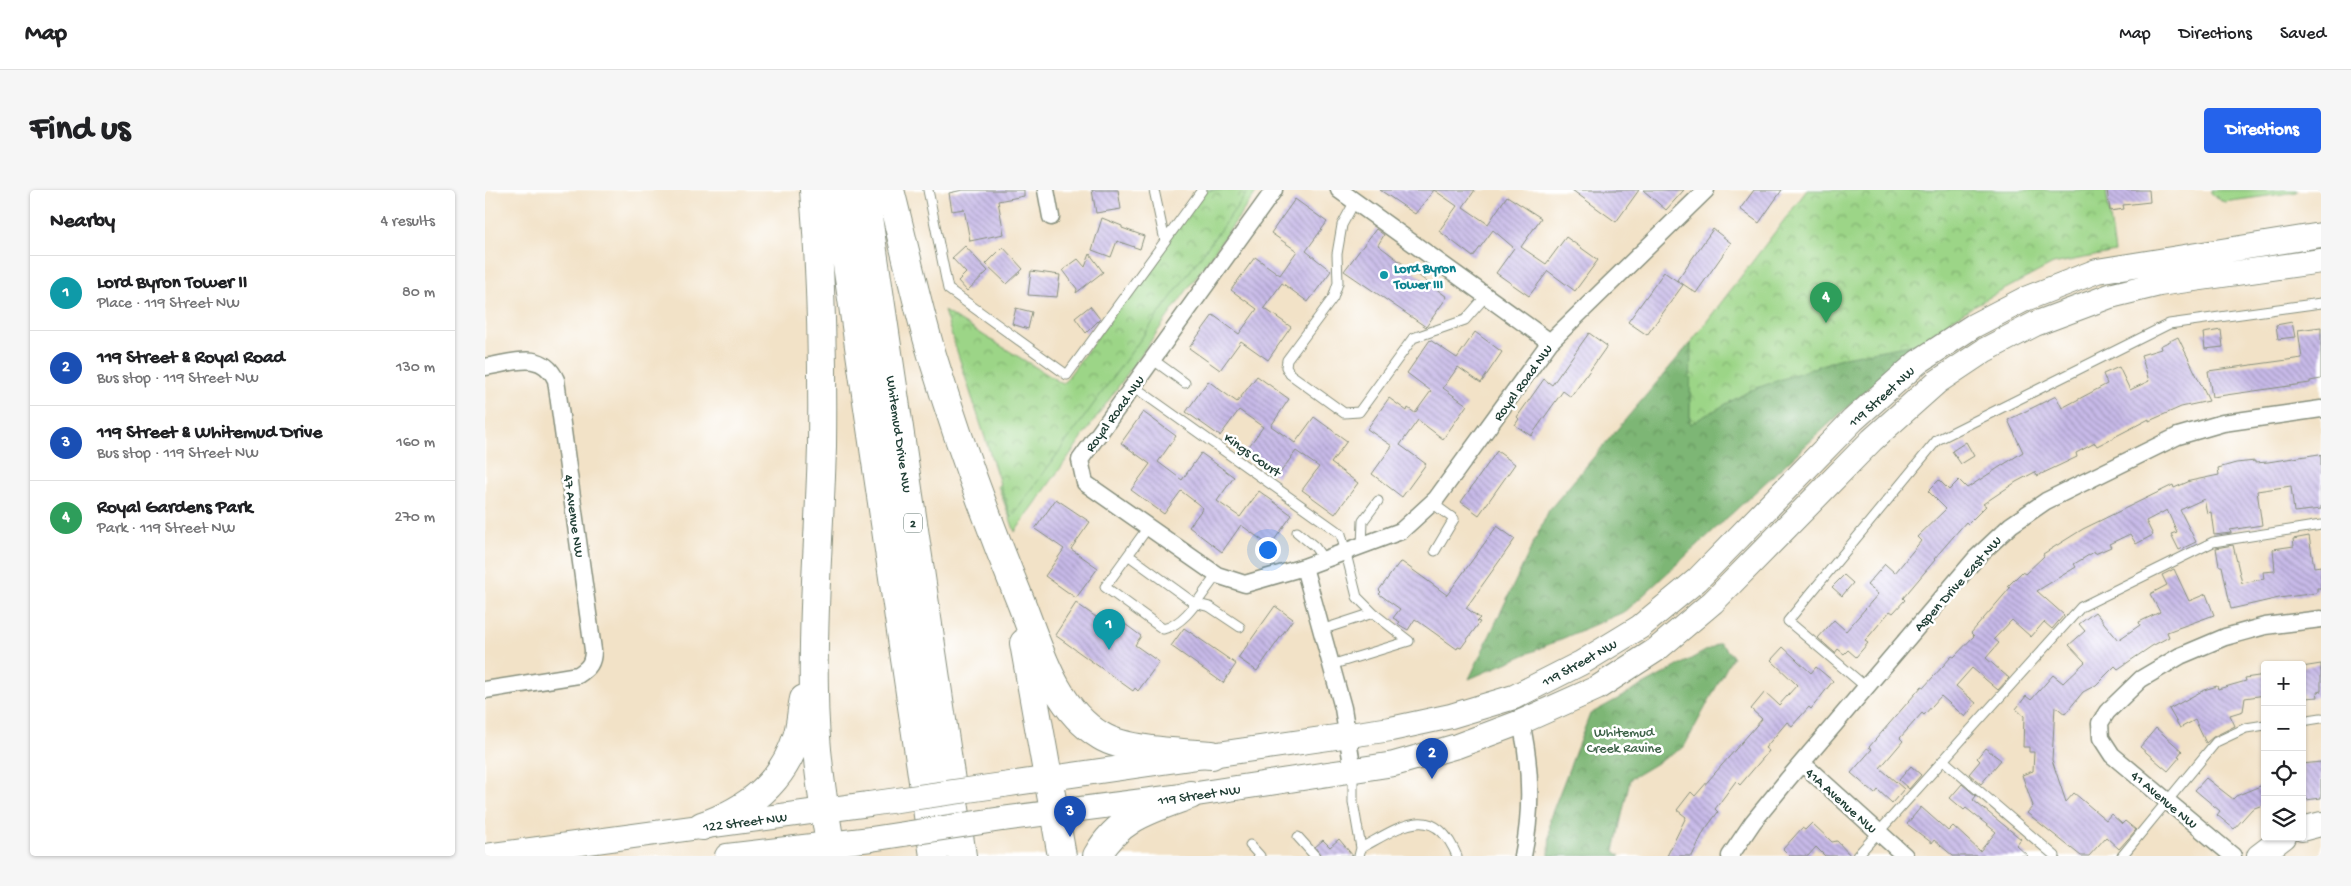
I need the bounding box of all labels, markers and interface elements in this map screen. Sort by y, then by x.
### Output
text: Map [25,20,67,49]
text: Map [2119,24,2151,45]
text: Directions [2179,24,2252,45]
text: Saved [2280,24,2326,45]
button: Directions [2204,108,2321,153]
text: Find us [30,110,130,151]
text: Nearby [50,210,115,235]
text: 4 results [380,213,435,232]
place label: Lord Byron Tower III [1393,261,1456,294]
marker: Lord Byron Tower III [1378,269,1390,281]
text: Lord Byron Tower II [97,272,247,295]
pin: 4 [1810,282,1842,323]
text: 1 [63,284,69,303]
text: 80 m [402,284,435,303]
text: Place · 119 Street NW [97,295,240,314]
street label: Royal Road NW [1491,342,1558,425]
text: 119 Street & Royal Road [97,347,285,370]
text: 2 [62,359,70,378]
text: 130 m [396,359,435,378]
street label: 119 Street NW [1845,364,1919,433]
text: Bus stop · 119 Street NW [97,370,259,389]
street label: Royal Road NW [1083,373,1150,456]
street label: Whitemud Drive NW [881,375,914,494]
text: 119 Street & Whitemud Drive [97,422,322,445]
street label: Kings Court [1220,430,1284,483]
text: 3 [62,434,70,453]
text: 160 m [396,434,435,453]
text: Bus stop · 119 Street NW [97,445,259,464]
street label: 47 Avenue NW [558,474,587,559]
text: Royal Gardens Park [97,497,252,520]
text: 4 [62,509,70,528]
text: 270 m [395,509,435,528]
road number: 2 [904,513,922,532]
text: Park · 119 Street NW [97,520,235,539]
street label: Aspen Drive East NW [1911,533,2006,636]
your location [1255,537,1281,563]
pin: 1 [1093,609,1125,650]
street label: 119 Street NW [1539,637,1621,692]
map controls [2261,661,2306,841]
button: + [2261,661,2306,706]
button: − [2261,706,2306,751]
park label: Whitemud Creek Ravine [1587,725,1662,758]
pin: 2 [1416,738,1448,779]
button: locate [2261,751,2306,796]
street label: 41A Avenue NW [1801,765,1880,838]
street label: 41 Avenue NW [2126,768,2200,834]
street label: 119 Street NW [1156,782,1242,811]
pin: 3 [1054,796,1086,837]
button: layers [2261,796,2306,841]
street label: 122 Street NW [701,810,788,837]

